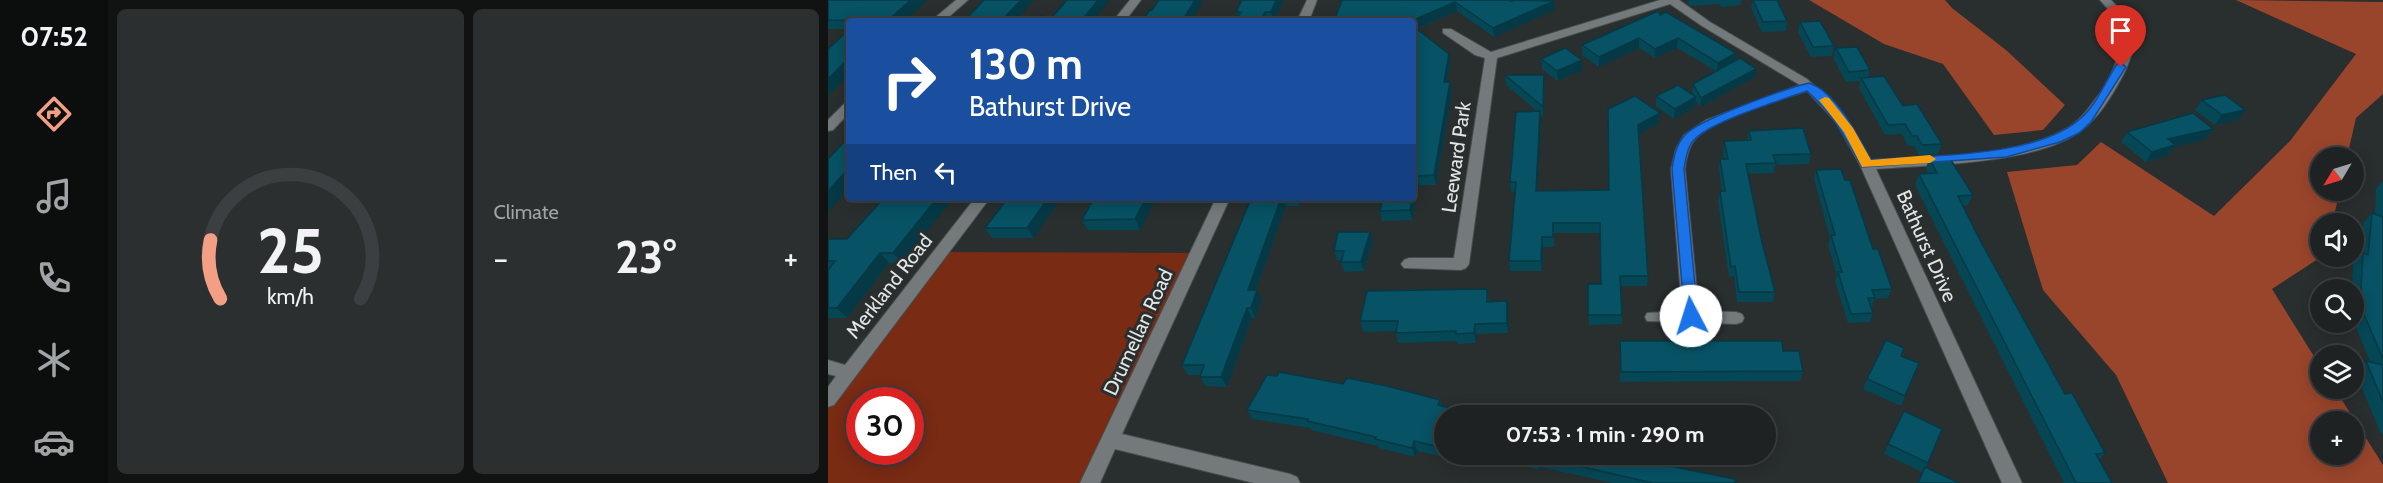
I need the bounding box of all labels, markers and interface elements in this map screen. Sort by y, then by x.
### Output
pin [2095,5,2146,67]
icon: arrive [2104,14,2137,47]
text: 07:52 [20,20,88,53]
text: 130 m [969,38,1083,90]
icon: right [870,42,948,120]
text: Bathurst Drive [969,90,1131,123]
icon: directions [33,93,75,135]
street label: Leeward Park [1436,100,1476,214]
north arrow [2310,147,2364,201]
map controls [2310,147,2364,465]
icon: left [929,156,962,189]
text: Then [870,159,917,186]
icon: music [33,175,75,217]
street label: Bathurst Drive [1892,186,1962,306]
text: Climate [494,200,559,224]
text: 25 [257,213,324,289]
button: sound [2310,213,2364,267]
street label: Merkland Road [841,229,937,343]
text: 23° [615,230,676,284]
text: − [494,238,508,278]
text: + [783,238,798,278]
icon: phone [33,257,75,299]
street label: Drumellan Road [1098,265,1178,399]
button: search [2310,279,2364,333]
text: km/h [267,283,314,309]
position arrow [1659,284,1723,348]
icon: climate [33,339,75,381]
button: layers [2310,345,2364,399]
speed limit sign: 30 [846,387,924,465]
button: + [2310,411,2364,465]
icon: car [33,421,75,463]
text: 07:53 · 1 min · 290 m [1506,421,1704,448]

